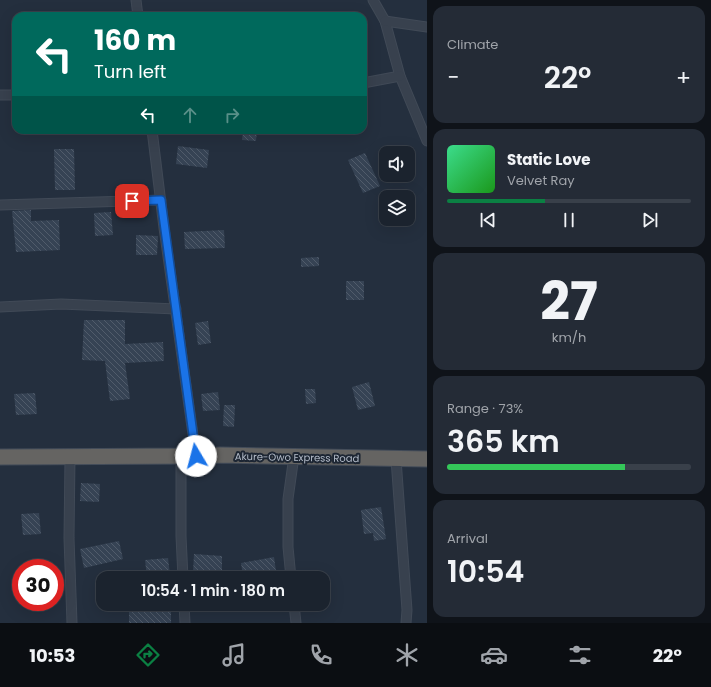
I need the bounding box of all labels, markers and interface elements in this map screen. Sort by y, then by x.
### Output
text: 160 m [94,21,176,60]
icon: left [28,28,80,80]
text: Climate [447,35,498,54]
text: 22° [544,56,591,99]
text: Turn left [94,59,166,84]
text: − [447,62,459,93]
text: + [676,62,691,93]
icon: left [137,104,159,126]
icon: ahead [179,104,201,126]
icon: right [221,104,243,126]
map controls [379,146,415,226]
button: sound [379,146,415,182]
text: Static Love [507,149,591,170]
text: Velvet Ray [507,171,575,190]
pin [115,184,149,218]
icon: arrive [121,190,143,212]
button: layers [379,190,415,226]
icon: previous [477,209,499,231]
icon: pause [558,209,580,231]
icon: next [639,209,661,231]
text: 27 [540,265,598,338]
text: km/h [552,328,586,347]
text: Range · 73% [447,399,523,418]
text: 365 km [447,420,560,463]
position arrow [175,435,217,477]
street label: Akure-Owo Express Road [235,449,359,466]
text: Arrival [447,529,488,548]
text: 10:54 [447,550,524,593]
speed limit sign: 30 [12,559,64,611]
text: 10:54 · 1 min · 180 m [141,580,285,601]
icon: directions [134,641,162,669]
icon: music [220,641,248,669]
icon: phone [307,641,335,669]
icon: climate [393,641,421,669]
icon: car [480,641,508,669]
icon: filters [566,641,594,669]
text: 10:53 [29,643,75,668]
text: 22° [653,643,682,668]

